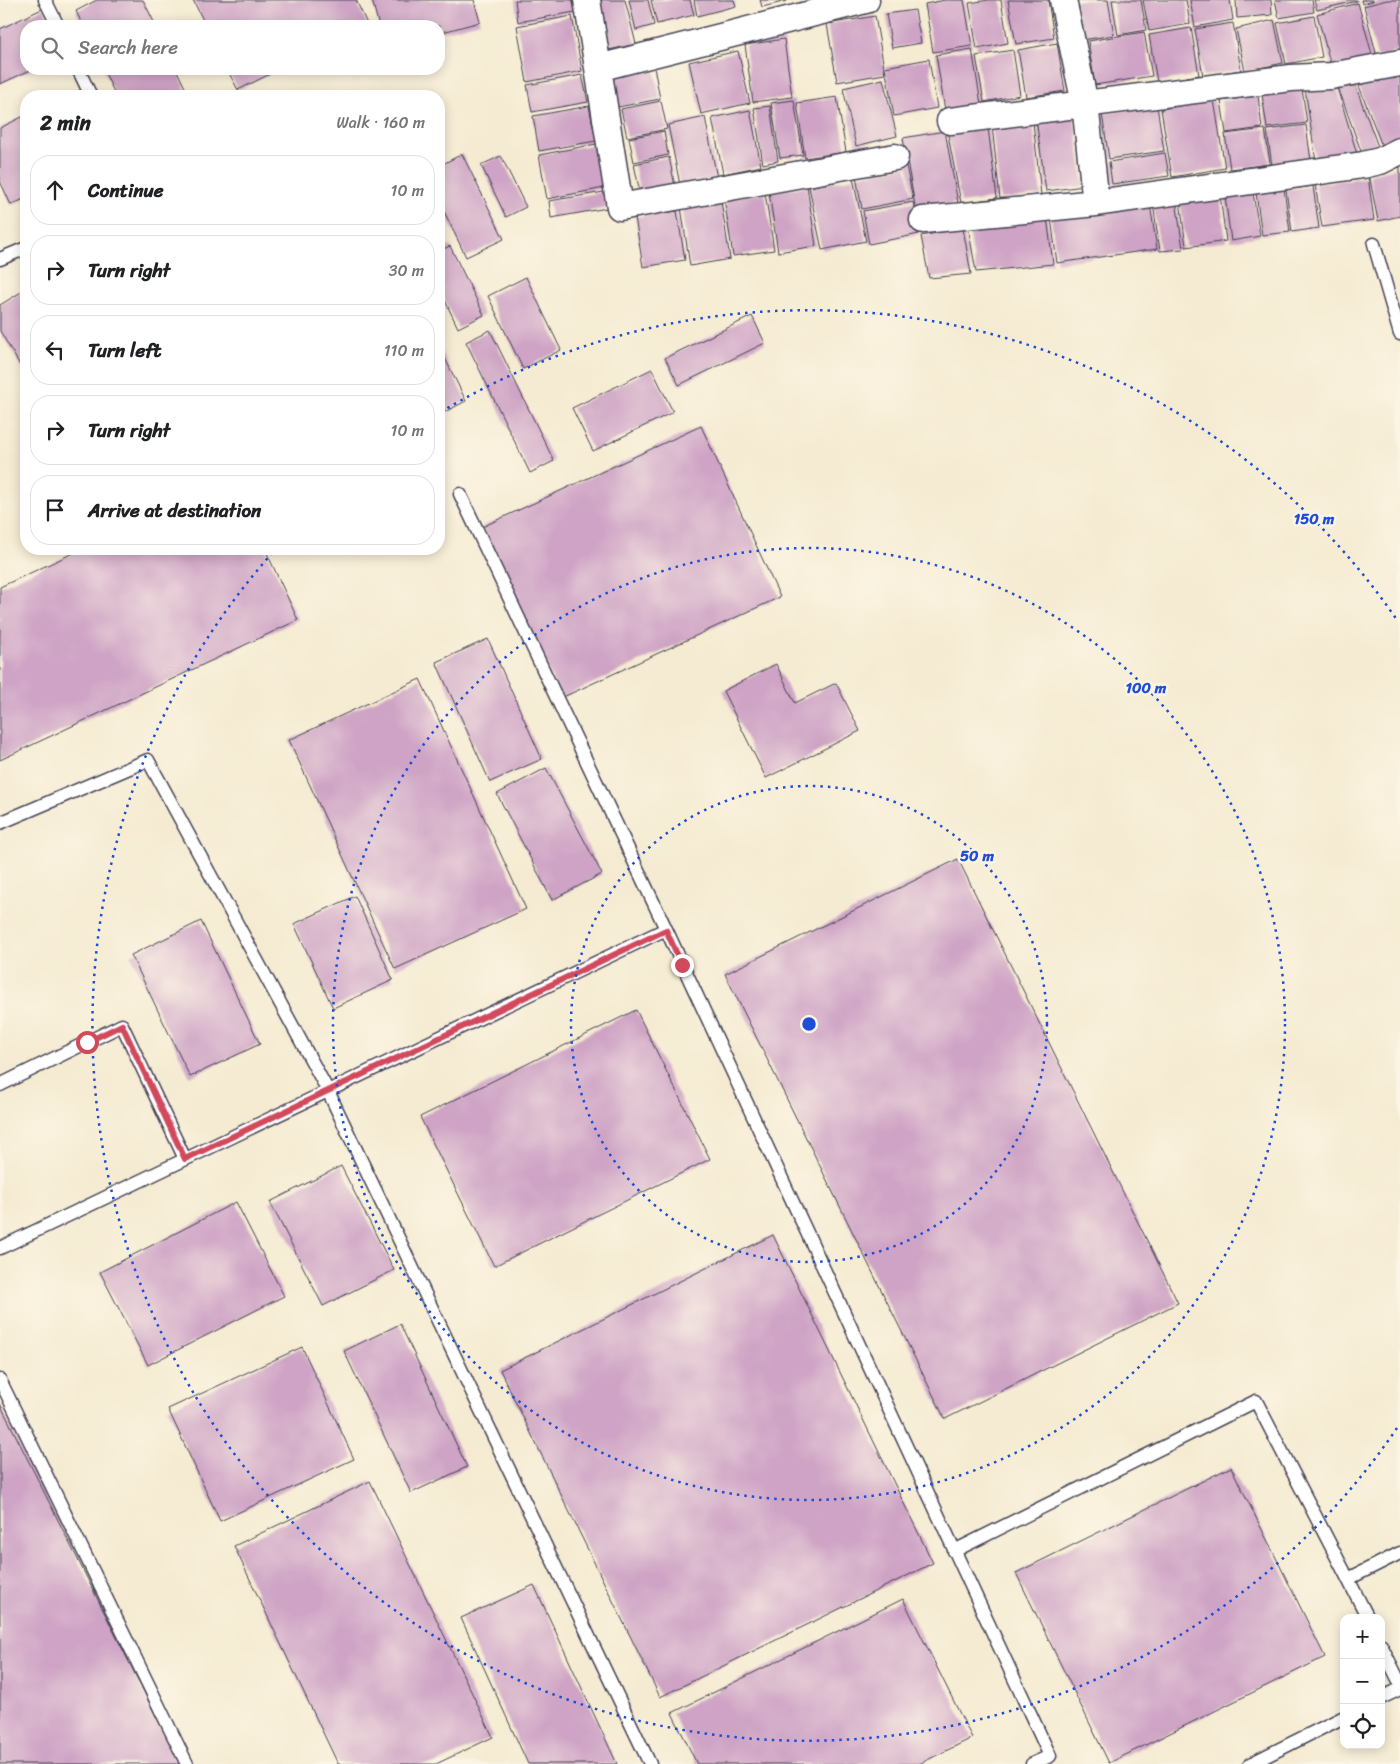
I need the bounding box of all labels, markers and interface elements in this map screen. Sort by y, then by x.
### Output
search box [20,20,445,75]
text: Search here [78,31,178,64]
icon: search [38,34,66,62]
text: 2 min [40,104,91,142]
text: Walk · 160 m [336,108,425,137]
text: Continue [88,174,164,207]
icon: ahead [41,176,69,204]
text: 10 m [391,176,424,205]
text: Turn right [88,254,170,287]
icon: right [41,256,69,284]
text: 30 m [389,256,424,285]
text: Turn left [88,334,161,367]
icon: left [41,336,69,364]
text: 110 m [384,336,424,365]
text: Turn right [88,414,170,447]
icon: right [41,416,69,444]
text: 10 m [391,416,424,445]
text: Arrive at destination [88,494,261,527]
icon: arrive [41,496,69,524]
text: 150 m [1294,506,1335,532]
text: 100 m [1126,675,1167,701]
text: 50 m [960,843,995,869]
route end [671,954,694,977]
centre of rings [800,1015,818,1033]
route start [76,1031,99,1054]
map controls [1340,1614,1385,1749]
button: + [1340,1614,1385,1659]
button: − [1340,1659,1385,1704]
button: locate [1340,1704,1385,1749]

